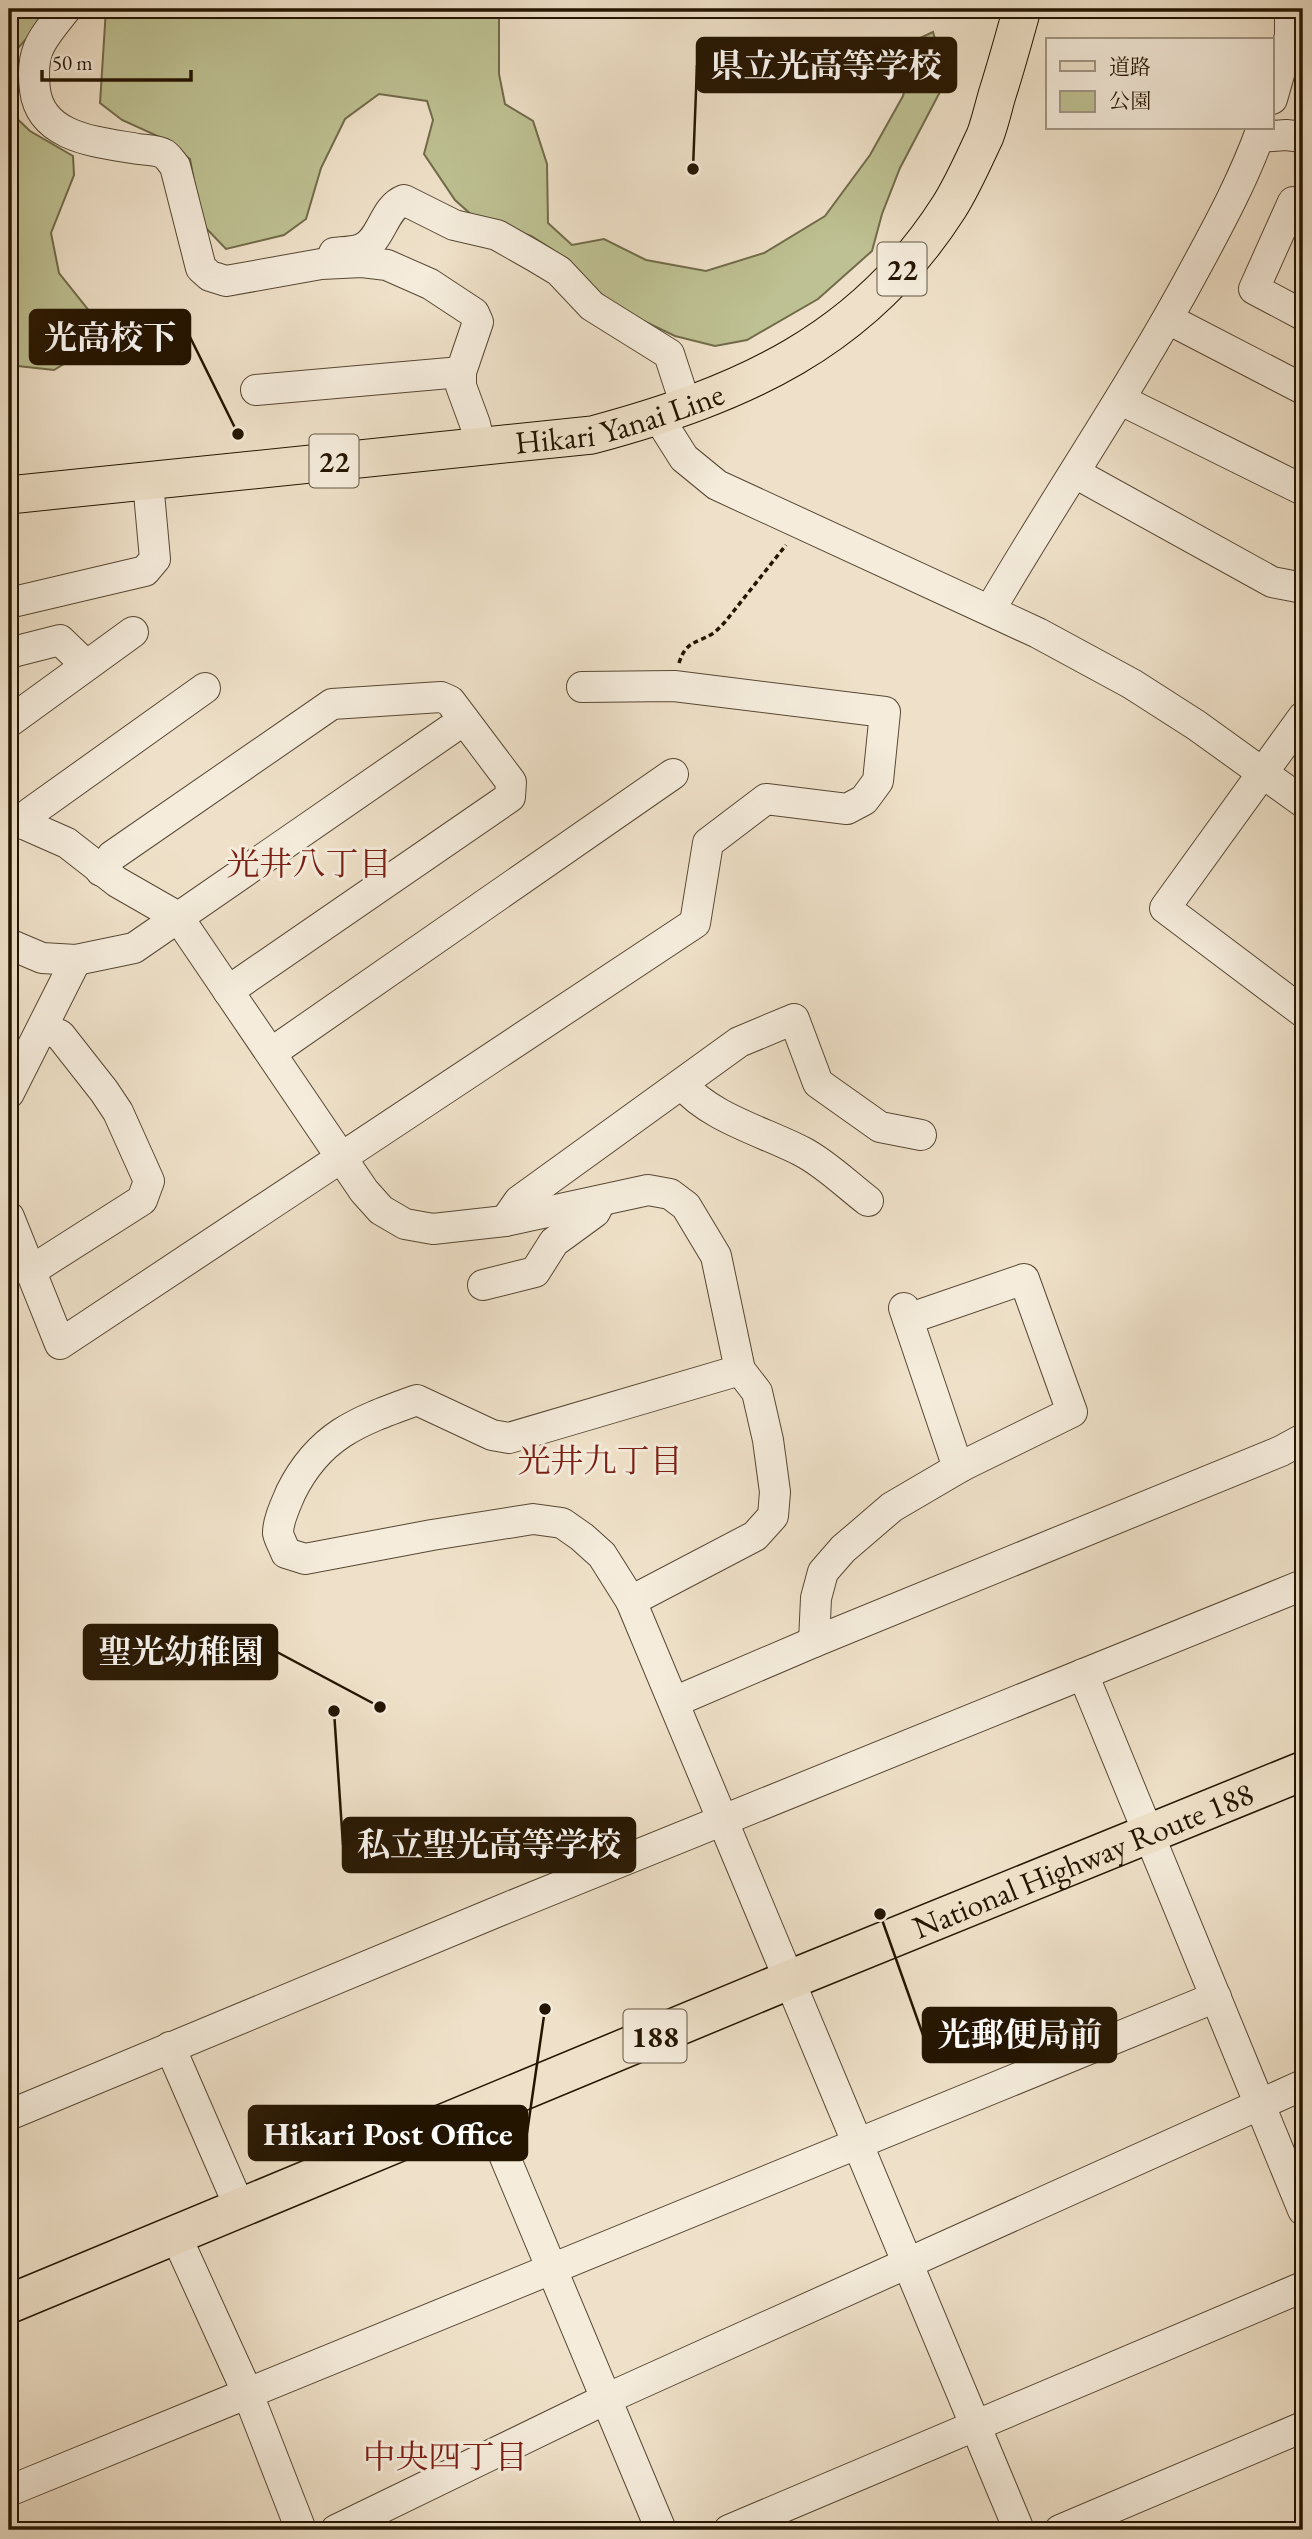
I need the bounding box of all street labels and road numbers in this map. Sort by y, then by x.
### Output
road number: 22 [878,243,926,296]
street label: Hikari Yanai Line [513,373,730,464]
road number: 22 [310,435,358,488]
street label: National Highway Route 188 [906,1772,1260,1948]
road number: 188 [624,2010,686,2062]

